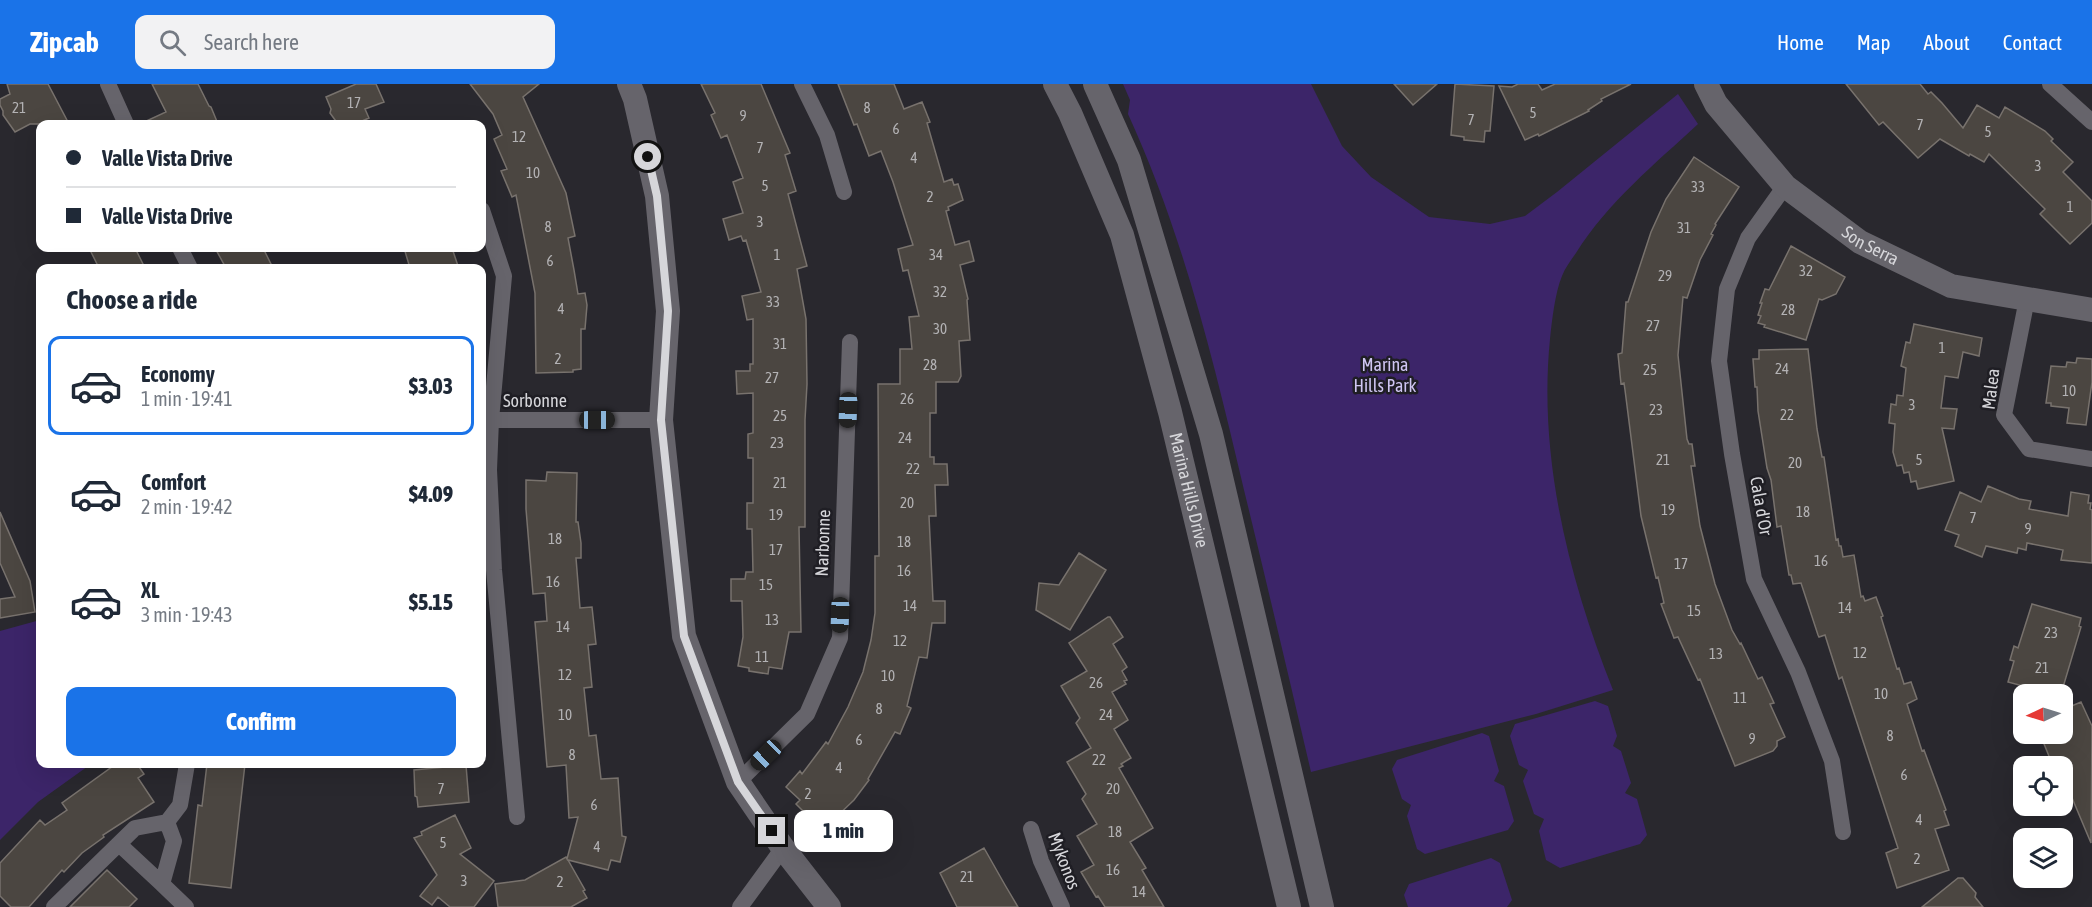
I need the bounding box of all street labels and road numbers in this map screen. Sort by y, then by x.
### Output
street label: Son Serra [1838,221,1902,269]
street label: Malea [1978,367,2003,411]
street label: Sorbonne [503,390,567,411]
street label: Marina Hills Drive [1165,430,1213,550]
street label: Cala d'Or [1746,475,1777,538]
street label: Narbonne [811,509,834,577]
street label: Mykonos [1044,829,1085,892]

